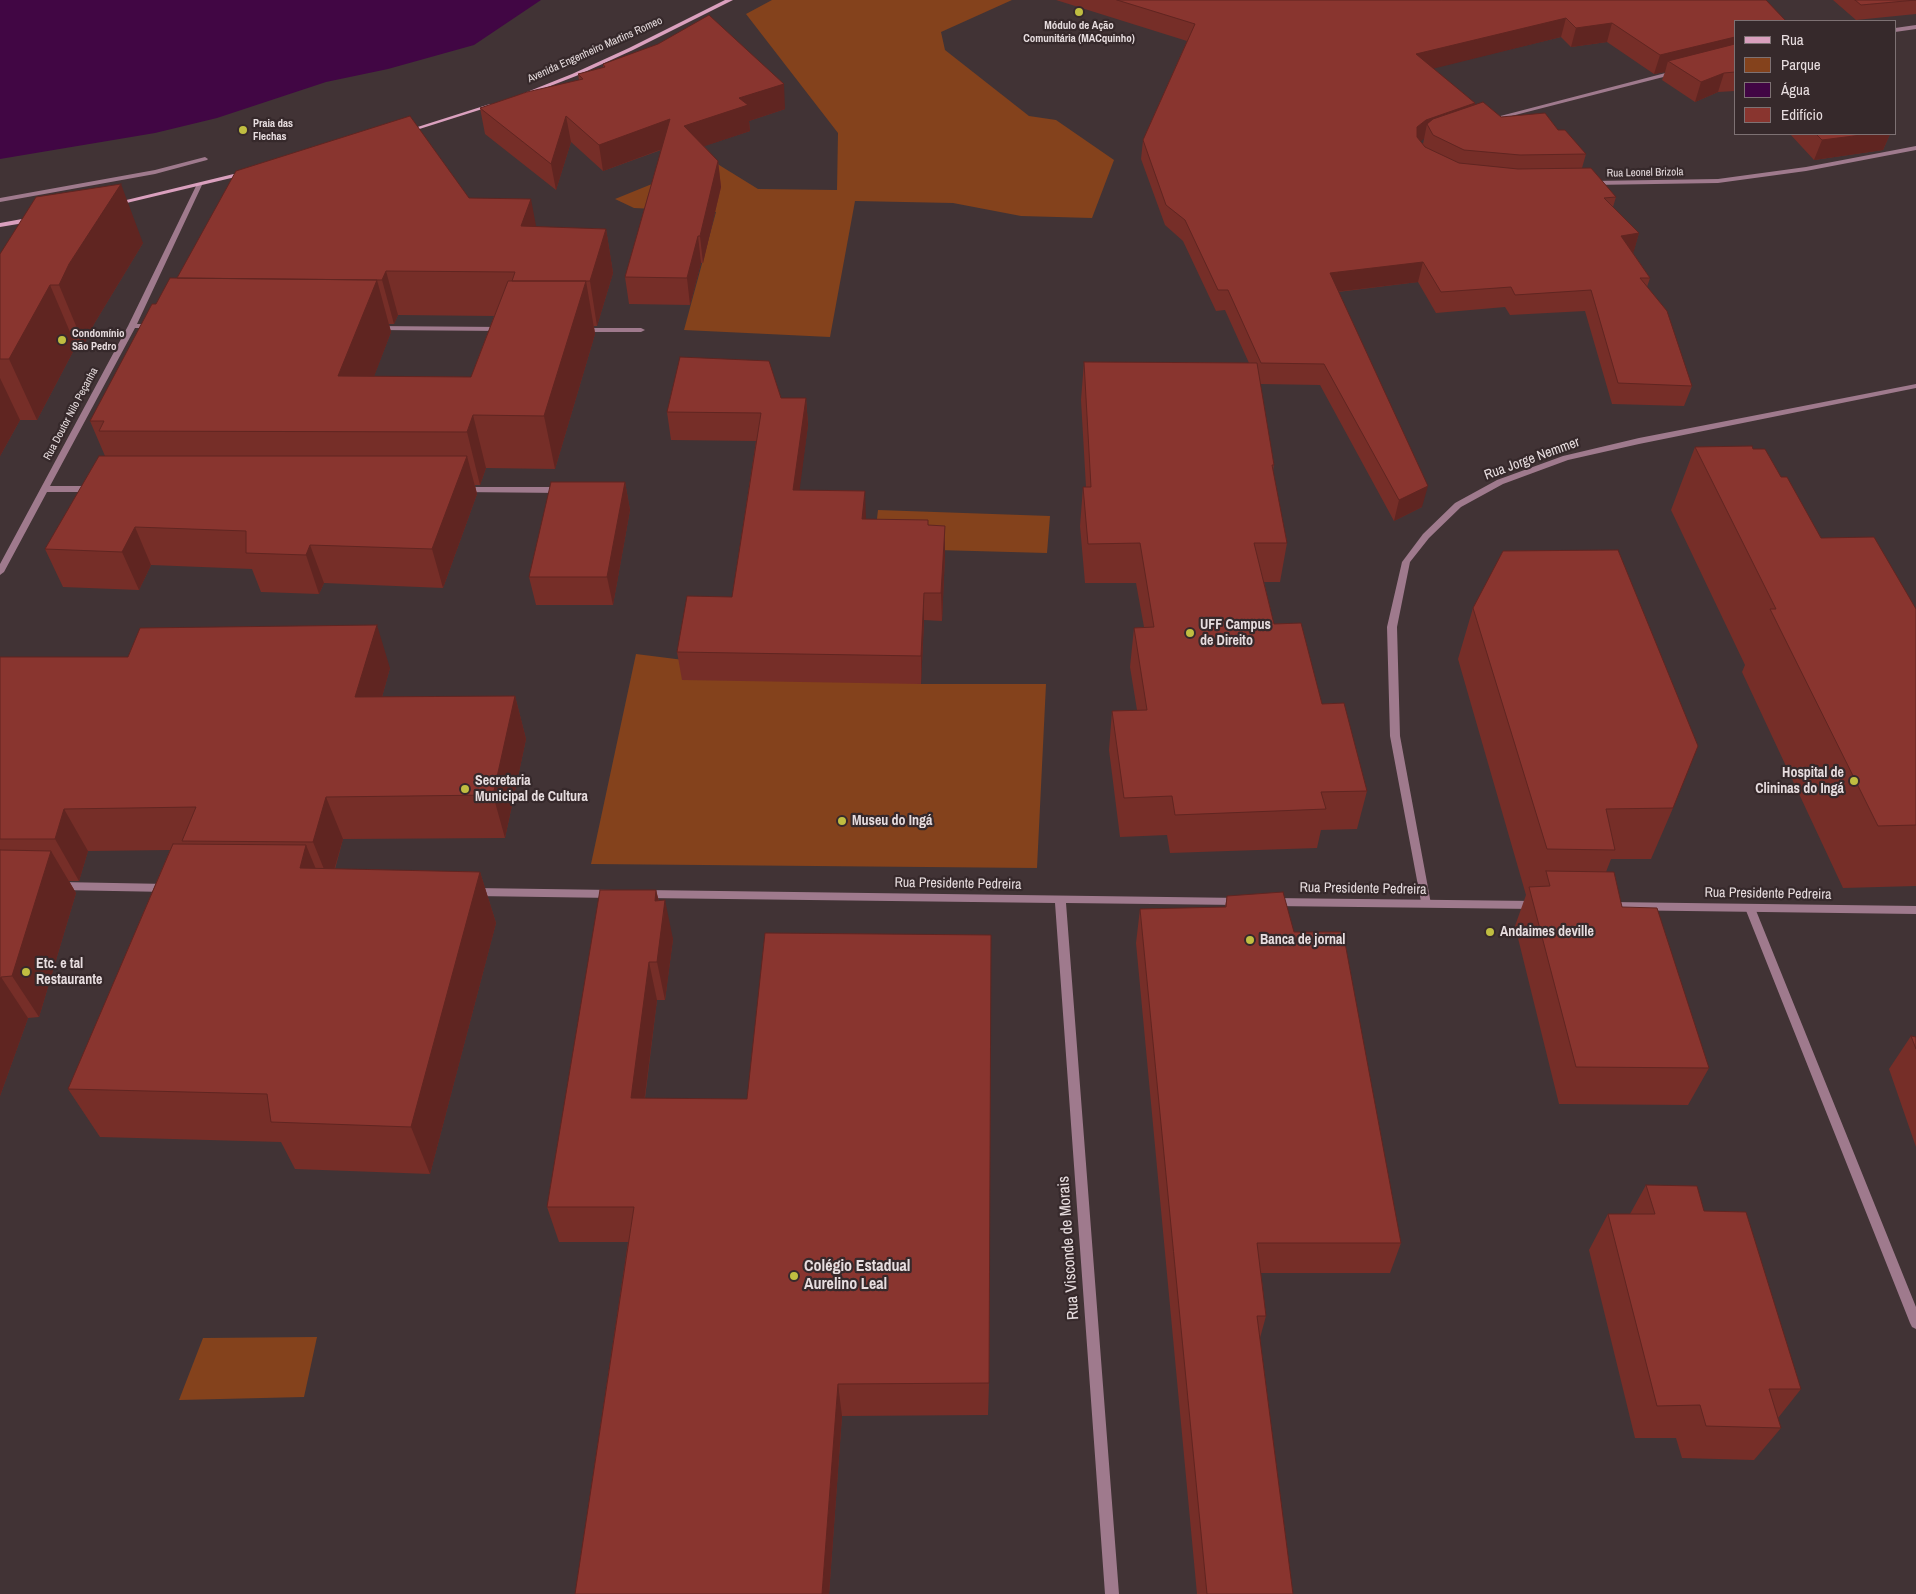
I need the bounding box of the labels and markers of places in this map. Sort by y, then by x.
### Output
marker: Módulo de Ação Comunitária (MACquinho) [1073,6,1085,18]
place label: Módulo de Ação Comunitária (MACquinho) [1023,19,1135,45]
place label: Praia das Flechas [253,117,293,143]
marker: Praia das Flechas [237,124,249,136]
place label: Condomínio São Pedro [72,327,125,353]
marker: Condomínio São Pedro [56,334,68,346]
place label: UFF Campus de Direito [1200,617,1271,650]
marker: UFF Campus de Direito [1184,627,1196,639]
place label: Hospital de Clininas do Ingá [1755,765,1844,798]
place label: Secretaria Municipal de Cultura [475,773,588,806]
marker: Hospital de Clininas do Ingá [1848,775,1860,787]
marker: Secretaria Municipal de Cultura [459,783,471,795]
place label: Museu do Ingá [852,813,932,829]
marker: Museu do Ingá [836,815,848,827]
place label: Andaimes deville [1500,924,1594,940]
marker: Andaimes deville [1484,926,1496,938]
place label: Banca de jornal [1260,932,1345,948]
marker: Banca de jornal [1244,934,1256,946]
place label: Etc. e tal Restaurante [36,956,102,989]
marker: Etc. e tal Restaurante [20,966,32,978]
place label: Colégio Estadual Aurelino Leal [804,1257,910,1295]
marker: Colégio Estadual Aurelino Leal [788,1270,800,1282]

